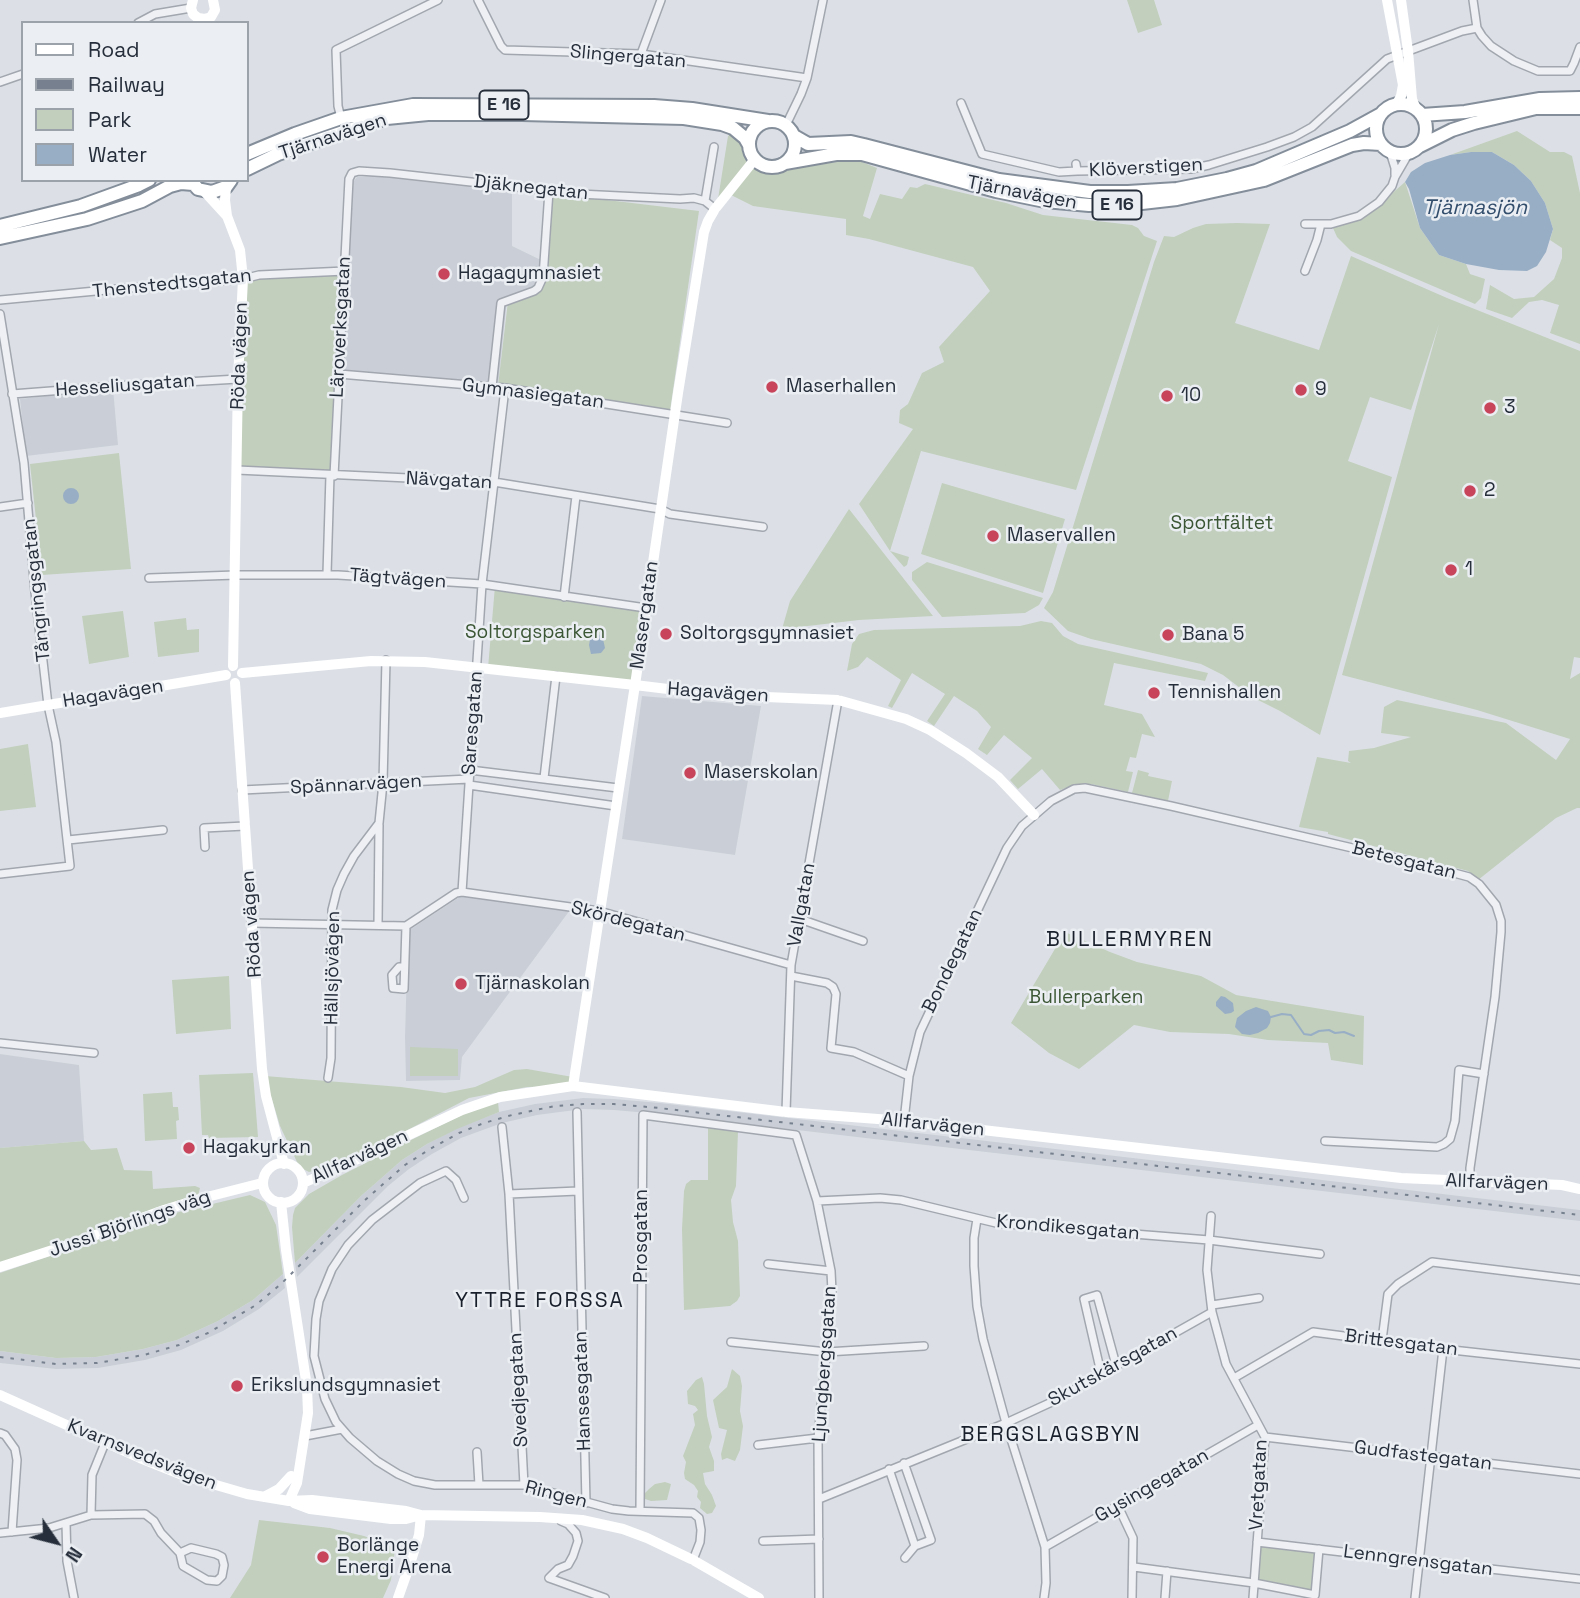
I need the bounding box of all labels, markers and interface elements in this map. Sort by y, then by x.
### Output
legend [21,21,248,182]
text: Road [88,36,140,63]
street label: Slingergatan [569,41,687,73]
text: Railway [88,71,165,98]
road number: E 16 [480,90,528,120]
text: Park [88,106,132,133]
street label: Tjärnavägen [276,109,390,165]
text: Water [88,141,147,168]
street label: Klöverstigen [1089,154,1203,182]
street label: Djäknegatan [473,171,589,205]
street label: Tjärnavägen [965,171,1079,215]
road number: E 16 [1092,190,1142,220]
water label: Tjärnasjön [1423,195,1527,221]
street label: Läroverksgatan [326,256,356,398]
place label: Hagagymnasiet [458,263,601,285]
street label: Thenstedtsgatan [91,264,253,304]
marker: Hagagymnasiet [436,266,452,282]
street label: Röda vägen [227,302,253,410]
street label: Hesseliusgatan [55,370,195,402]
street label: Gymnasiegatan [461,374,605,414]
place label: Maserhallen [786,376,896,398]
marker: Maserhallen [764,379,780,395]
place label: 9 [1315,379,1327,401]
marker: 9 [1293,382,1309,398]
place label: 10 [1181,385,1201,407]
marker: 10 [1159,388,1175,404]
place label: 3 [1504,397,1515,419]
marker: 3 [1482,400,1498,416]
street label: Nävgatan [405,467,493,495]
place label: 2 [1484,480,1495,502]
marker: 2 [1462,483,1478,499]
park label: Sportfältet [1171,513,1273,535]
street label: Tångringsgatan [18,517,56,663]
place label: Maservallen [1007,525,1116,547]
marker: Maservallen [985,528,1001,544]
street label: Masergatan [626,559,664,671]
place label: 1 [1465,559,1473,581]
marker: 1 [1443,562,1459,578]
street label: Tägtvägen [349,564,447,594]
park label: Soltorgsparken [465,622,605,644]
place label: Soltorgsgymnasiet [680,623,854,645]
place label: Bana 5 [1182,624,1244,646]
marker: Soltorgsgymnasiet [658,626,674,642]
marker: Bana 5 [1160,627,1176,643]
street label: Saresgatan [458,670,488,776]
street label: Hagavägen [61,675,165,713]
street label: Hagavägen [667,678,769,708]
place label: Tennishallen [1168,682,1281,704]
marker: Tennishallen [1146,685,1162,701]
place label: Maserskolan [704,762,818,784]
marker: Maserskolan [682,765,698,781]
street label: Spännarvägen [290,770,422,800]
street label: Betesgatan [1349,837,1459,885]
street label: Vallgatan [783,861,821,949]
street label: Röda vägen [237,870,267,978]
street label: Skördegatan [568,897,688,947]
street label: Bondegatan [918,905,988,1017]
street label: Hällsjövägen [321,911,345,1025]
district label: BULLERMYREN [1047,927,1213,953]
place label: Tjärnaskolan [475,973,590,995]
marker: Tjärnaskolan [453,976,469,992]
park label: Bullerparken [1029,987,1143,1009]
street label: Allfarvägen [880,1108,986,1142]
street label: Allfarvägen [308,1125,412,1189]
place label: Hagakyrkan [203,1137,311,1159]
marker: Hagakyrkan [181,1140,197,1156]
street label: Allfarvägen [1445,1170,1549,1196]
street label: Jussi Björlings väg [46,1186,214,1262]
street label: Prosgatan [631,1189,653,1283]
street label: Krondikesgatan [996,1210,1140,1246]
street label: Ljungbergsgatan [808,1285,842,1443]
district label: YTTRE FORSSA [457,1288,623,1314]
street label: Skutskärsgatan [1045,1322,1181,1412]
street label: Brittesgatan [1343,1325,1459,1361]
street label: Hansesgatan [570,1331,596,1451]
street label: Svedjegatan [505,1332,533,1448]
place label: Erikslundsgymnasiet [251,1375,441,1397]
marker: Erikslundsgymnasiet [229,1378,245,1394]
street label: Kvarnsvedsvägen [64,1415,220,1495]
district label: BERGSLAGSBYN [962,1422,1140,1448]
street label: Gudfastegatan [1353,1436,1493,1476]
street label: Vretgatan [1245,1439,1273,1531]
street label: Gysingegatan [1091,1444,1213,1528]
street label: Ringen [522,1476,590,1514]
north arrow [21,1507,91,1577]
place label: Borlänge Energi Arena [337,1535,452,1579]
street label: Lenngrensgatan [1342,1541,1494,1581]
text: N [60,1542,88,1567]
marker: Borlänge Energi Arena [315,1549,331,1565]

